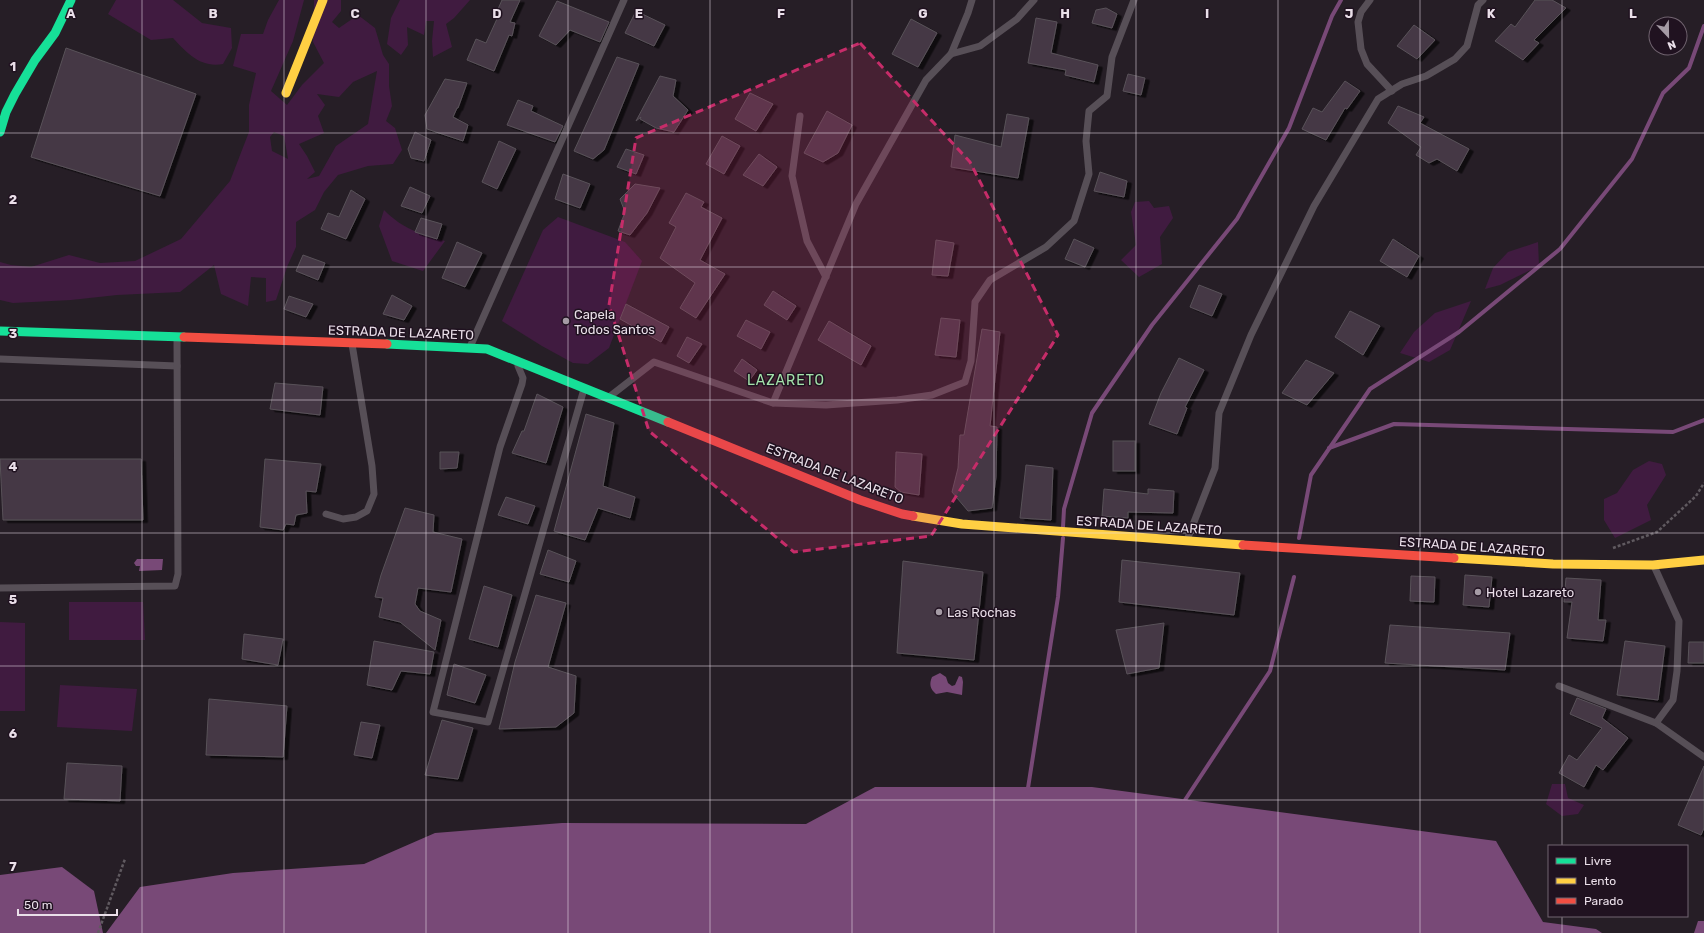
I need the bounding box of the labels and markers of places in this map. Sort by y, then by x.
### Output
place label: Capela Todos Santos [574,307,655,337]
marker: Capela Todos Santos [561,316,571,326]
place label: Hotel Lazareto [1486,585,1574,600]
marker: Hotel Lazareto [1473,587,1483,597]
place label: Las Rochas [947,605,1016,620]
marker: Las Rochas [934,607,944,617]

